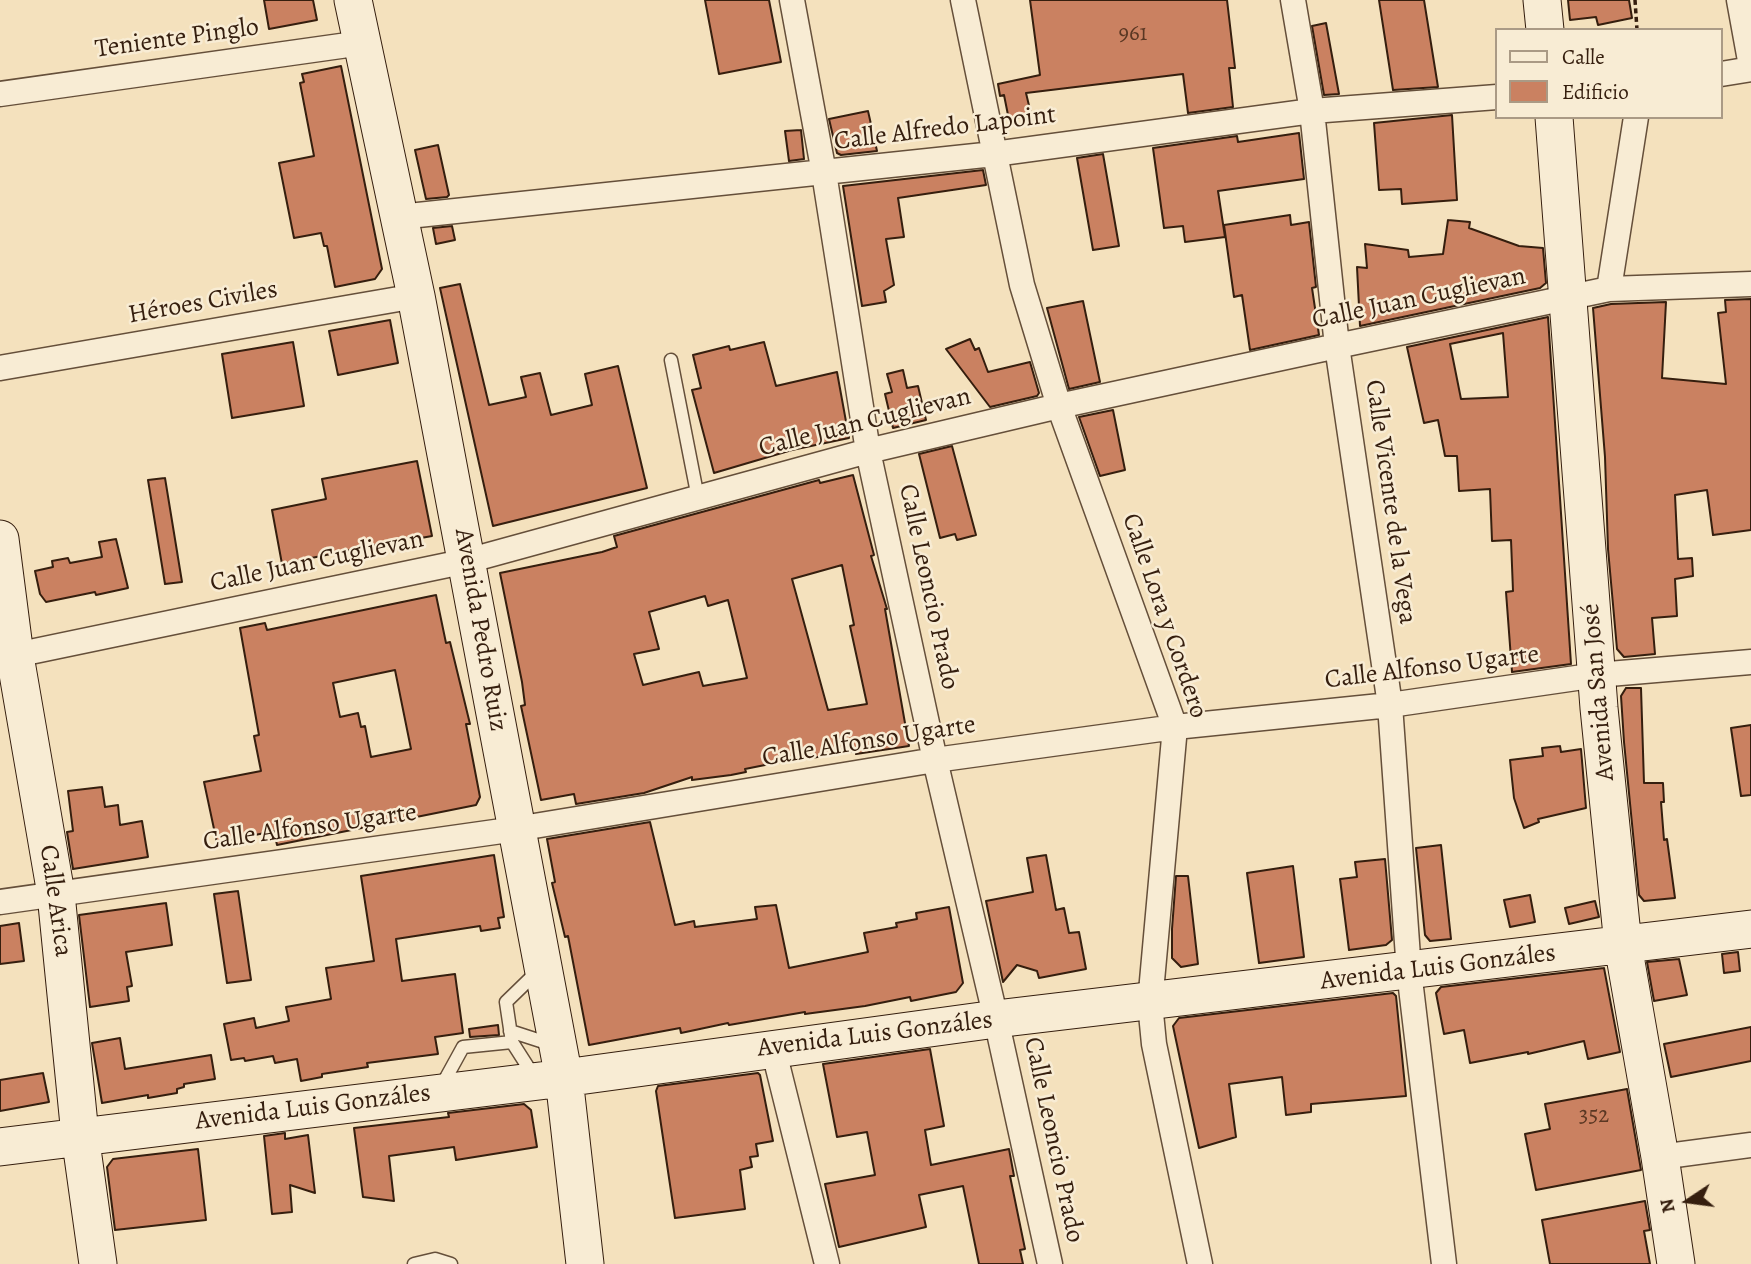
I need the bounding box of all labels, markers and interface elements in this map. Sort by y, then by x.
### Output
street label: Teniente Pinglo [93,12,261,66]
house number: 961 [1119,20,1147,48]
legend [1496,28,1723,119]
text: Calle [1562,43,1605,71]
text: Edificio [1562,78,1629,106]
street label: Calle Alfredo Lapoint [832,100,1058,158]
street label: Calle Juan Cuglievan [1309,261,1529,337]
street label: Héroes Civiles [126,275,280,331]
street label: Calle Vicente de la Vega [1357,378,1423,626]
street label: Calle Juan Cuglievan [756,382,974,464]
street label: Calle Leoncio Prado [891,481,965,693]
street label: Calle Lora y Cordero [1114,510,1214,722]
street label: Calle Juan Cuglievan [207,524,427,600]
street label: Avenida Pedro Ruiz [447,526,513,734]
street label: Avenida San José [1576,602,1622,782]
street label: Calle Alfonso Ugarte [1323,639,1541,697]
street label: Calle Alfonso Ugarte [760,710,978,774]
street label: Calle Alfonso Ugarte [201,798,419,858]
street label: Calle Arica [32,843,78,959]
street label: Avenida Luis Gonzáles [1318,938,1558,998]
street label: Avenida Luis Gonzáles [755,1005,995,1065]
street label: Calle Leoncio Prado [1016,1034,1090,1246]
street label: Avenida Luis Gonzáles [193,1078,433,1138]
house number: 352 [1579,1102,1609,1130]
north arrow [1653,1166,1723,1236]
text: N [1653,1196,1682,1215]

